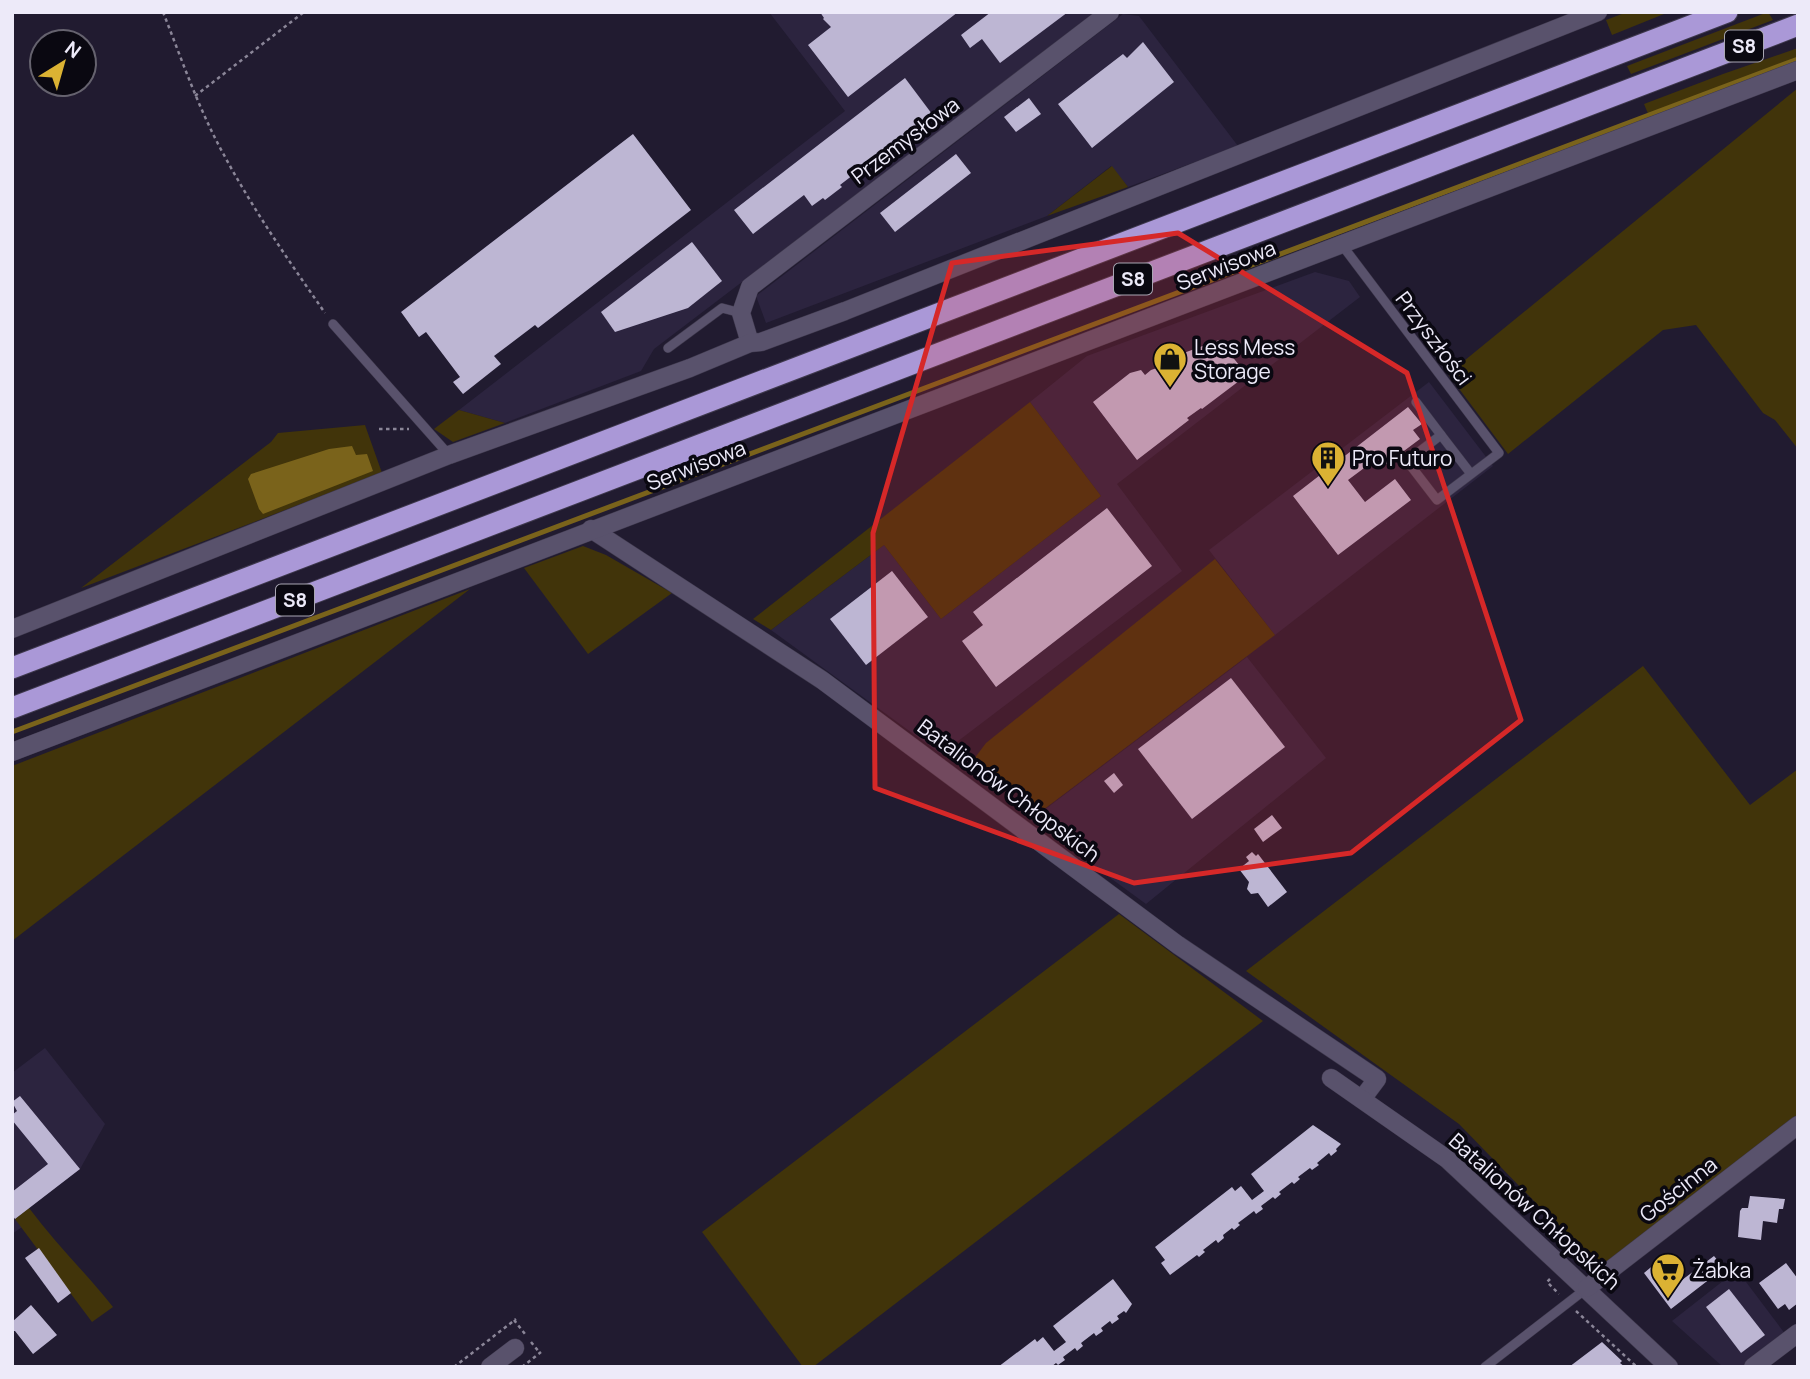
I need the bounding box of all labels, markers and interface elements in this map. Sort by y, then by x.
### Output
north arrow [28,28,98,98]
road number: S8 [1725,30,1763,61]
text: N [60,35,87,64]
street label: Przemysłowa [845,90,965,190]
street label: Serwisowa [1172,233,1280,297]
road number: S8 [1114,264,1152,294]
street label: Przyszłości [1390,285,1478,391]
place label: Less Mess Storage [1194,333,1295,385]
shop icon: Less Mess Storage [1151,340,1189,389]
street label: Serwisowa [642,433,750,497]
building icon: Pro Futuro [1309,439,1347,488]
place label: Pro Futuro [1352,444,1452,472]
road number: S8 [276,584,314,615]
street label: Batalionów Chłopskich [912,712,1106,868]
street label: Batalionów Chłopskich [1443,1126,1627,1296]
street label: Gościnna [1634,1150,1722,1228]
supermarket icon: Żabka [1649,1251,1687,1300]
place label: Żabka [1692,1256,1751,1284]

